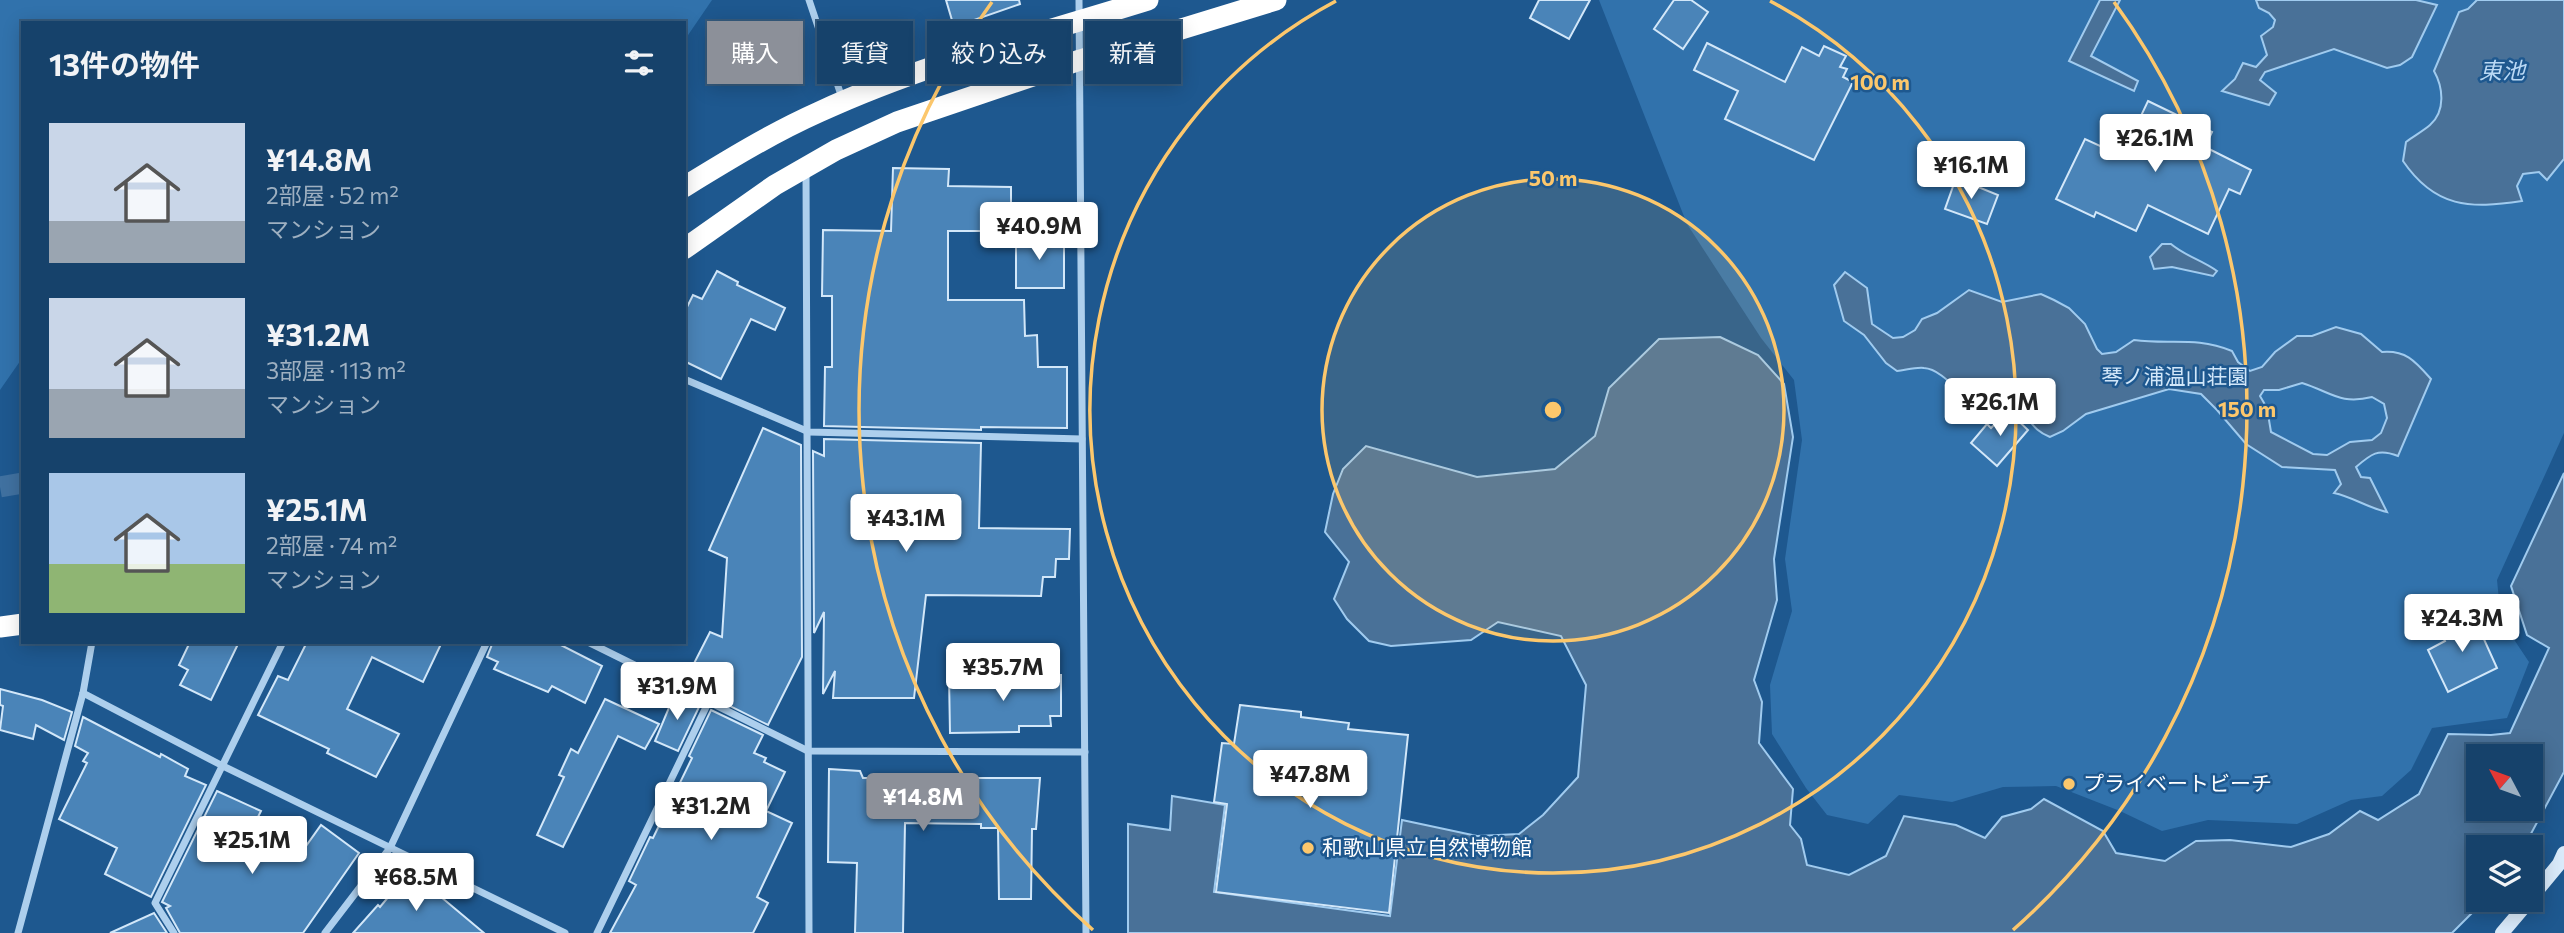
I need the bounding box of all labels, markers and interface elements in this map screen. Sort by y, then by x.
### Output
chip: 購入 [707,21,803,84]
chip: 賃貸 [817,21,913,84]
chip: 絞り込み [927,21,1071,84]
chip: 新着 [1085,21,1181,84]
icon: filters [620,44,658,82]
text: 13件の物件 [49,45,200,82]
water label: 東池 [2479,56,2527,84]
text: 100 m [1850,69,1910,94]
pin: ¥26.1M [2098,114,2212,174]
text: ¥26.1M [2116,123,2194,151]
text: ¥14.8M [266,140,372,177]
pin: ¥16.1M [1914,142,2028,201]
text: ¥16.1M [1933,150,2009,178]
icon: home [105,151,189,235]
text: 50 m [1529,165,1577,190]
text: 2部屋 · 52 m² [266,181,399,209]
pin: ¥40.9M [982,202,1096,262]
text: ¥40.9M [996,211,1082,239]
text: マンション [266,215,381,243]
text: ¥31.2M [266,315,370,352]
icon: home [105,326,189,410]
text: 3部屋 · 113 m² [266,356,406,384]
park label: 琴ノ浦温山荘園 [2102,363,2249,388]
pin: ¥26.1M [1943,378,2057,438]
text: ¥26.1M [1961,387,2039,415]
text: マンション [266,390,381,418]
text: 150 m [2218,396,2276,421]
centre of rings [1541,398,1565,422]
text: ¥25.1M [266,490,368,527]
pin: ¥43.1M [849,494,963,554]
icon: home [105,501,189,585]
text: ¥43.1M [866,503,946,531]
text: 2部屋 · 74 m² [266,531,397,559]
text: マンション [266,565,381,593]
pin: ¥24.3M [2405,594,2519,654]
text: ¥24.3M [2420,603,2504,631]
pin: ¥35.7M [946,644,1060,703]
text: ¥35.7M [962,652,1044,680]
pin: ¥31.9M [620,662,734,722]
text: ¥31.9M [637,671,717,699]
north arrow [2466,744,2543,821]
map controls [2466,744,2543,912]
pin: ¥47.8M [1253,750,1367,810]
text: ¥47.8M [1269,759,1351,787]
place label: プライベートビーチ [2083,770,2272,795]
pin: ¥14.8M [866,774,980,833]
marker: プライベートビーチ [2061,776,2077,792]
pin: ¥31.2M [654,782,768,842]
text: ¥14.8M [882,782,964,810]
text: ¥31.2M [671,791,751,819]
pin: ¥25.1M [195,816,309,876]
text: ¥25.1M [213,825,291,853]
place label: 和歌山県立自然博物館 [1322,834,1532,859]
button: layers [2466,835,2543,912]
marker: 和歌山県立自然博物館 [1300,840,1316,856]
pin: ¥68.5M [359,853,473,913]
text: ¥68.5M [374,862,458,890]

